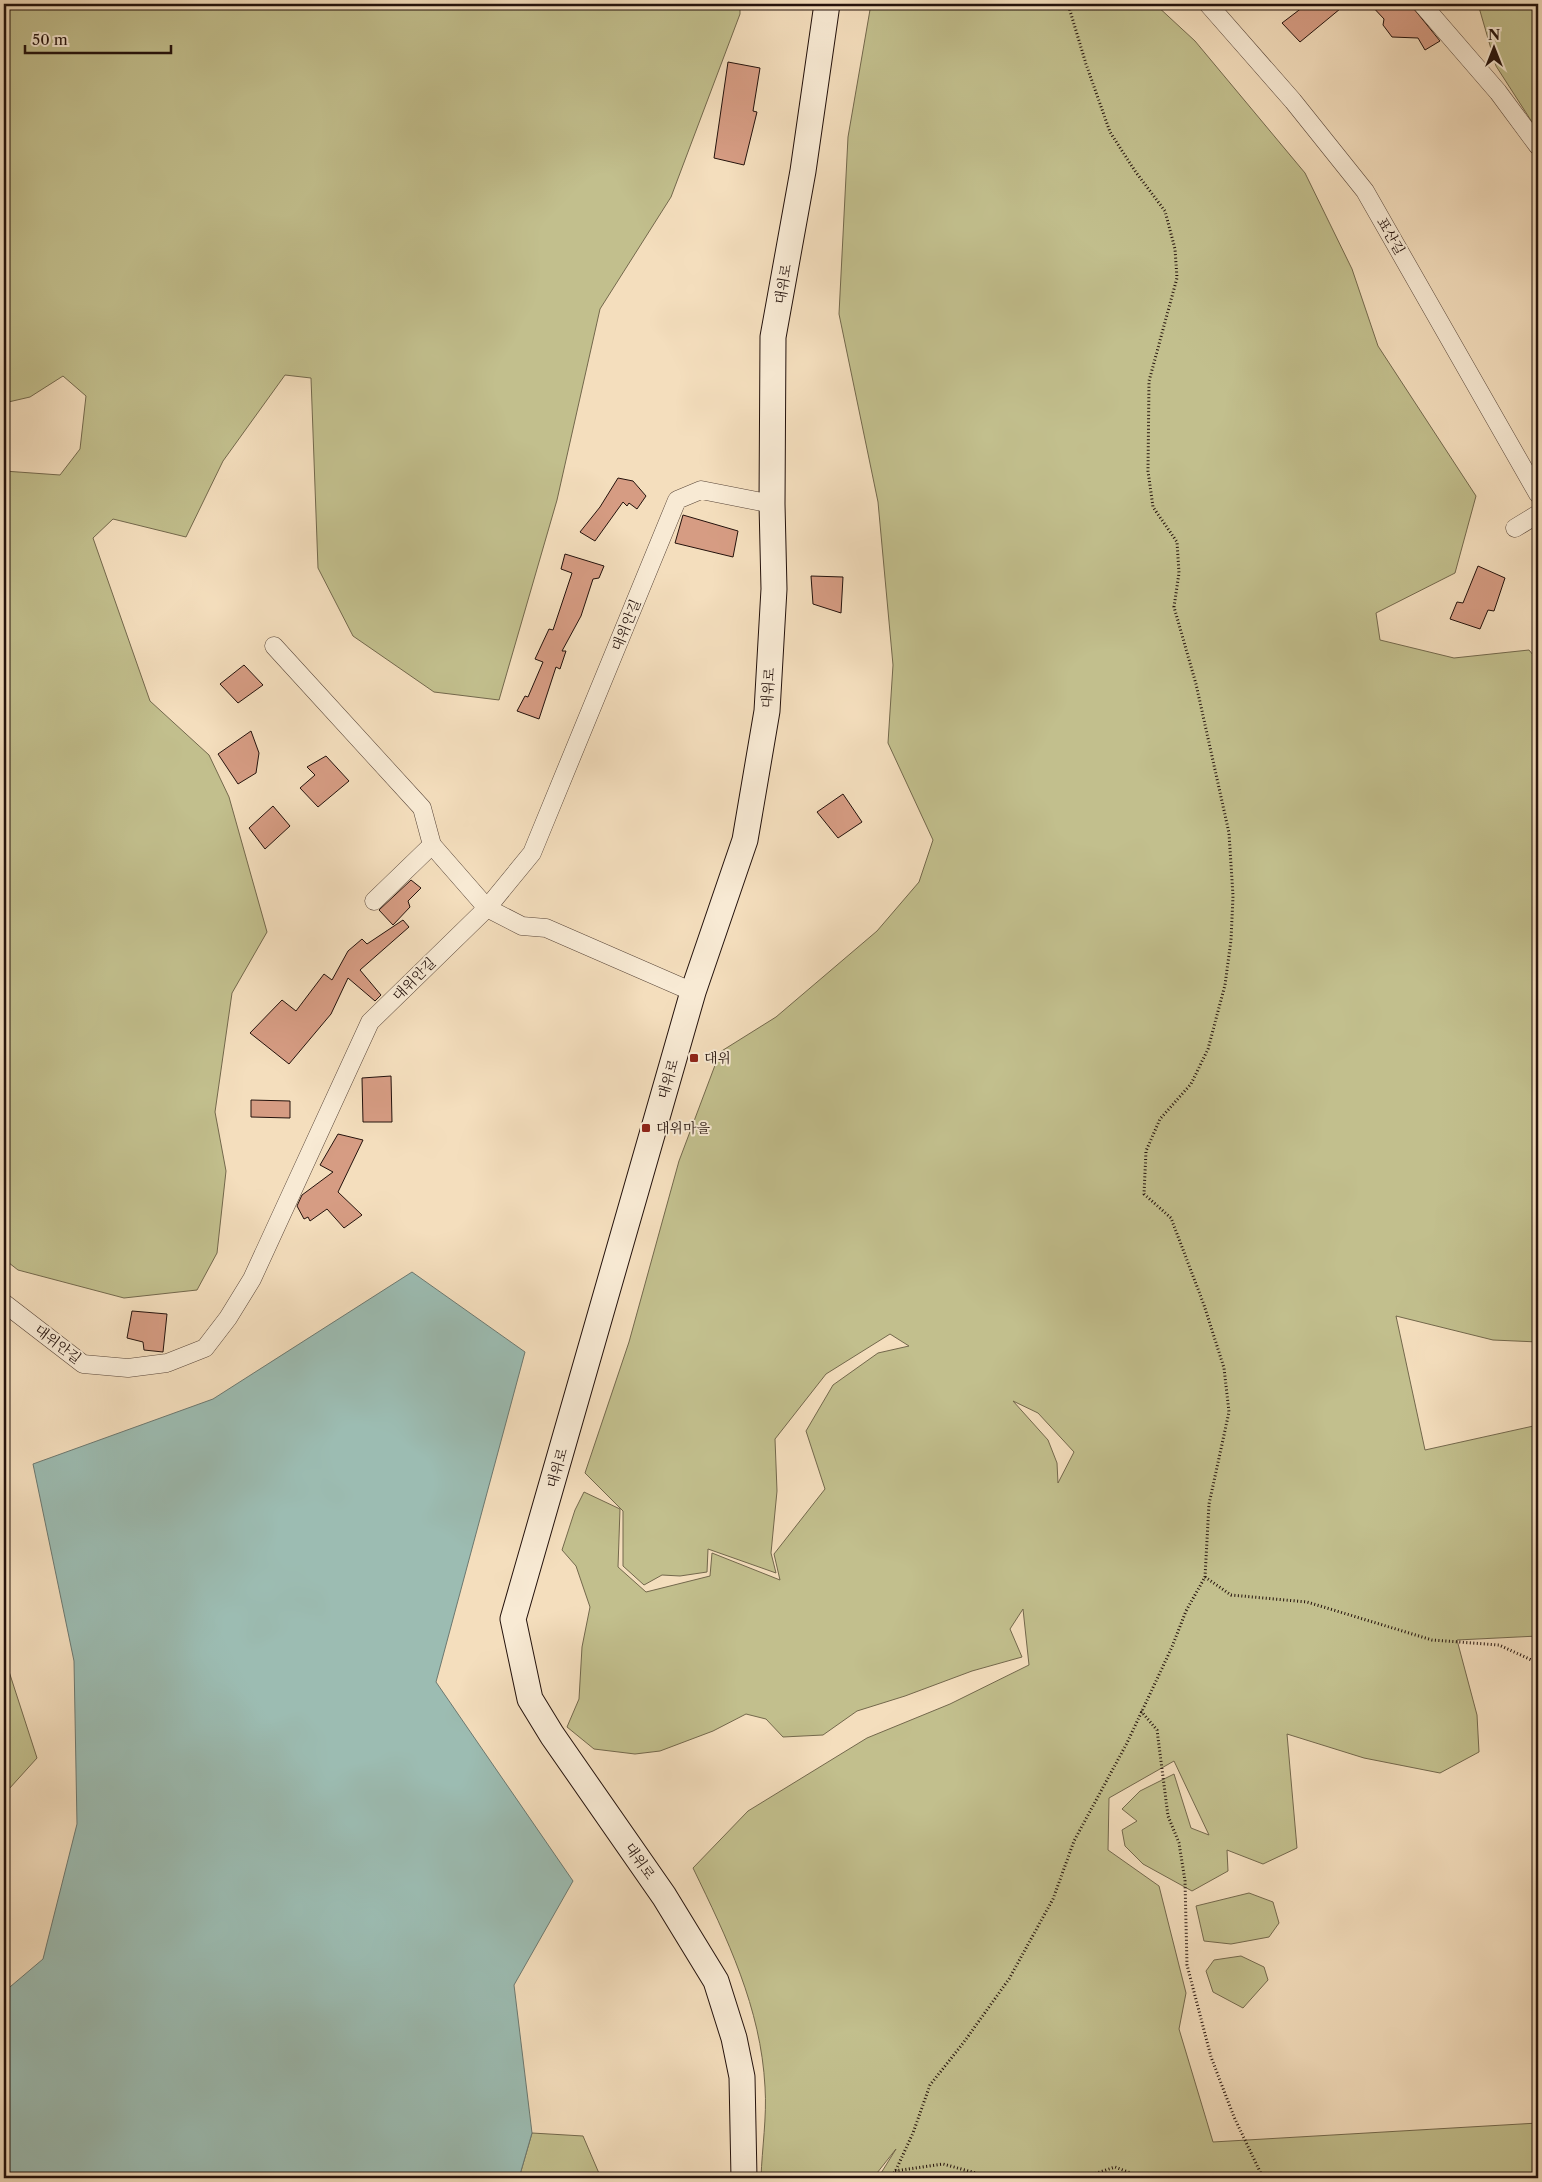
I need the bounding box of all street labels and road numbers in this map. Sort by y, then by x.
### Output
street label: 표산길 [1373,214,1409,258]
street label: 대위로 [771,262,795,306]
street label: 대위안길 [608,597,644,653]
street label: 대위로 [758,667,778,709]
street label: 대위안길 [389,954,439,1004]
street label: 대위로 [654,1057,682,1101]
street label: 대위안길 [31,1321,85,1367]
street label: 대위로 [543,1446,571,1490]
street label: 대위로 [621,1839,659,1883]

